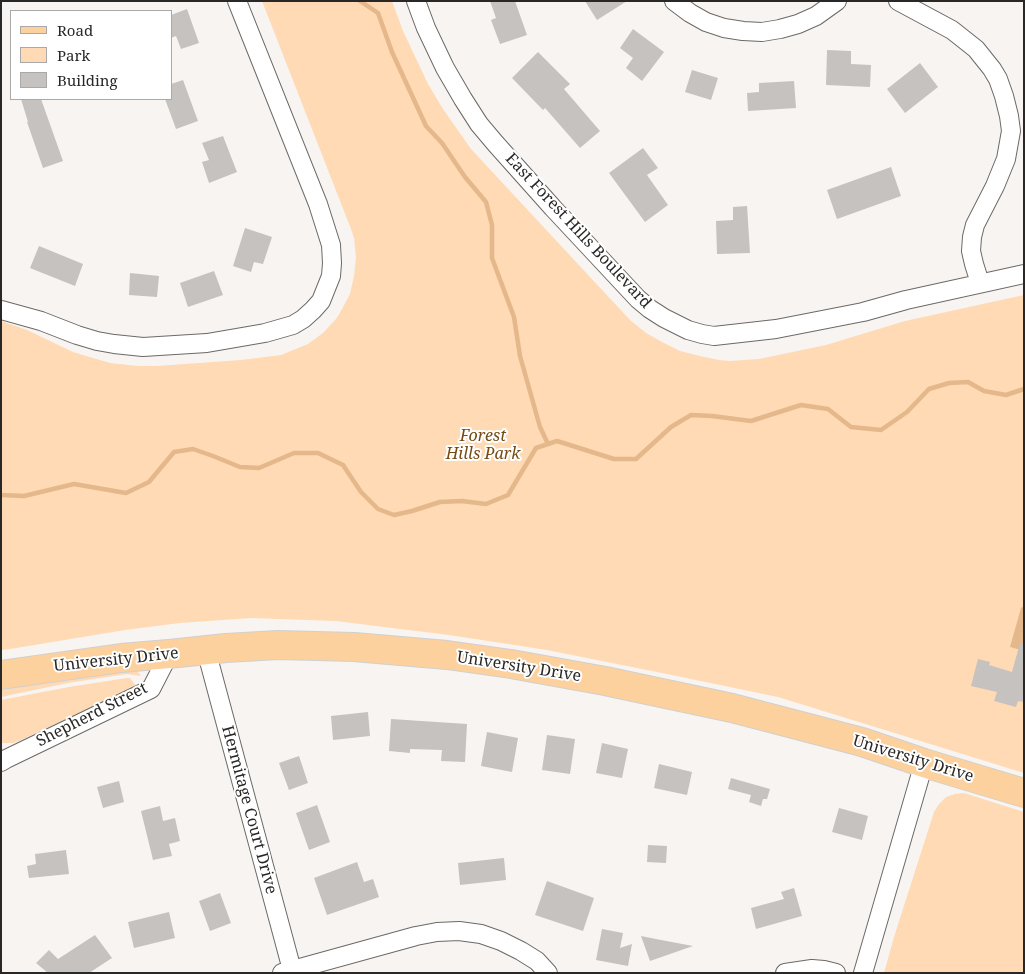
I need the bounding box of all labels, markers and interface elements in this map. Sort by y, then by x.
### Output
legend [10,10,172,100]
text: Road [57,20,93,40]
text: Park [57,45,90,65]
text: Building [57,70,118,90]
street label: East Forest Hills Boulevard [501,149,655,313]
park label: Forest Hills Park [446,426,520,464]
street label: University Drive [53,644,179,676]
street label: University Drive [455,648,583,686]
street label: Shepherd Street [33,679,151,751]
street label: Hermitage Court Drive [217,724,281,896]
street label: University Drive [850,731,976,787]

